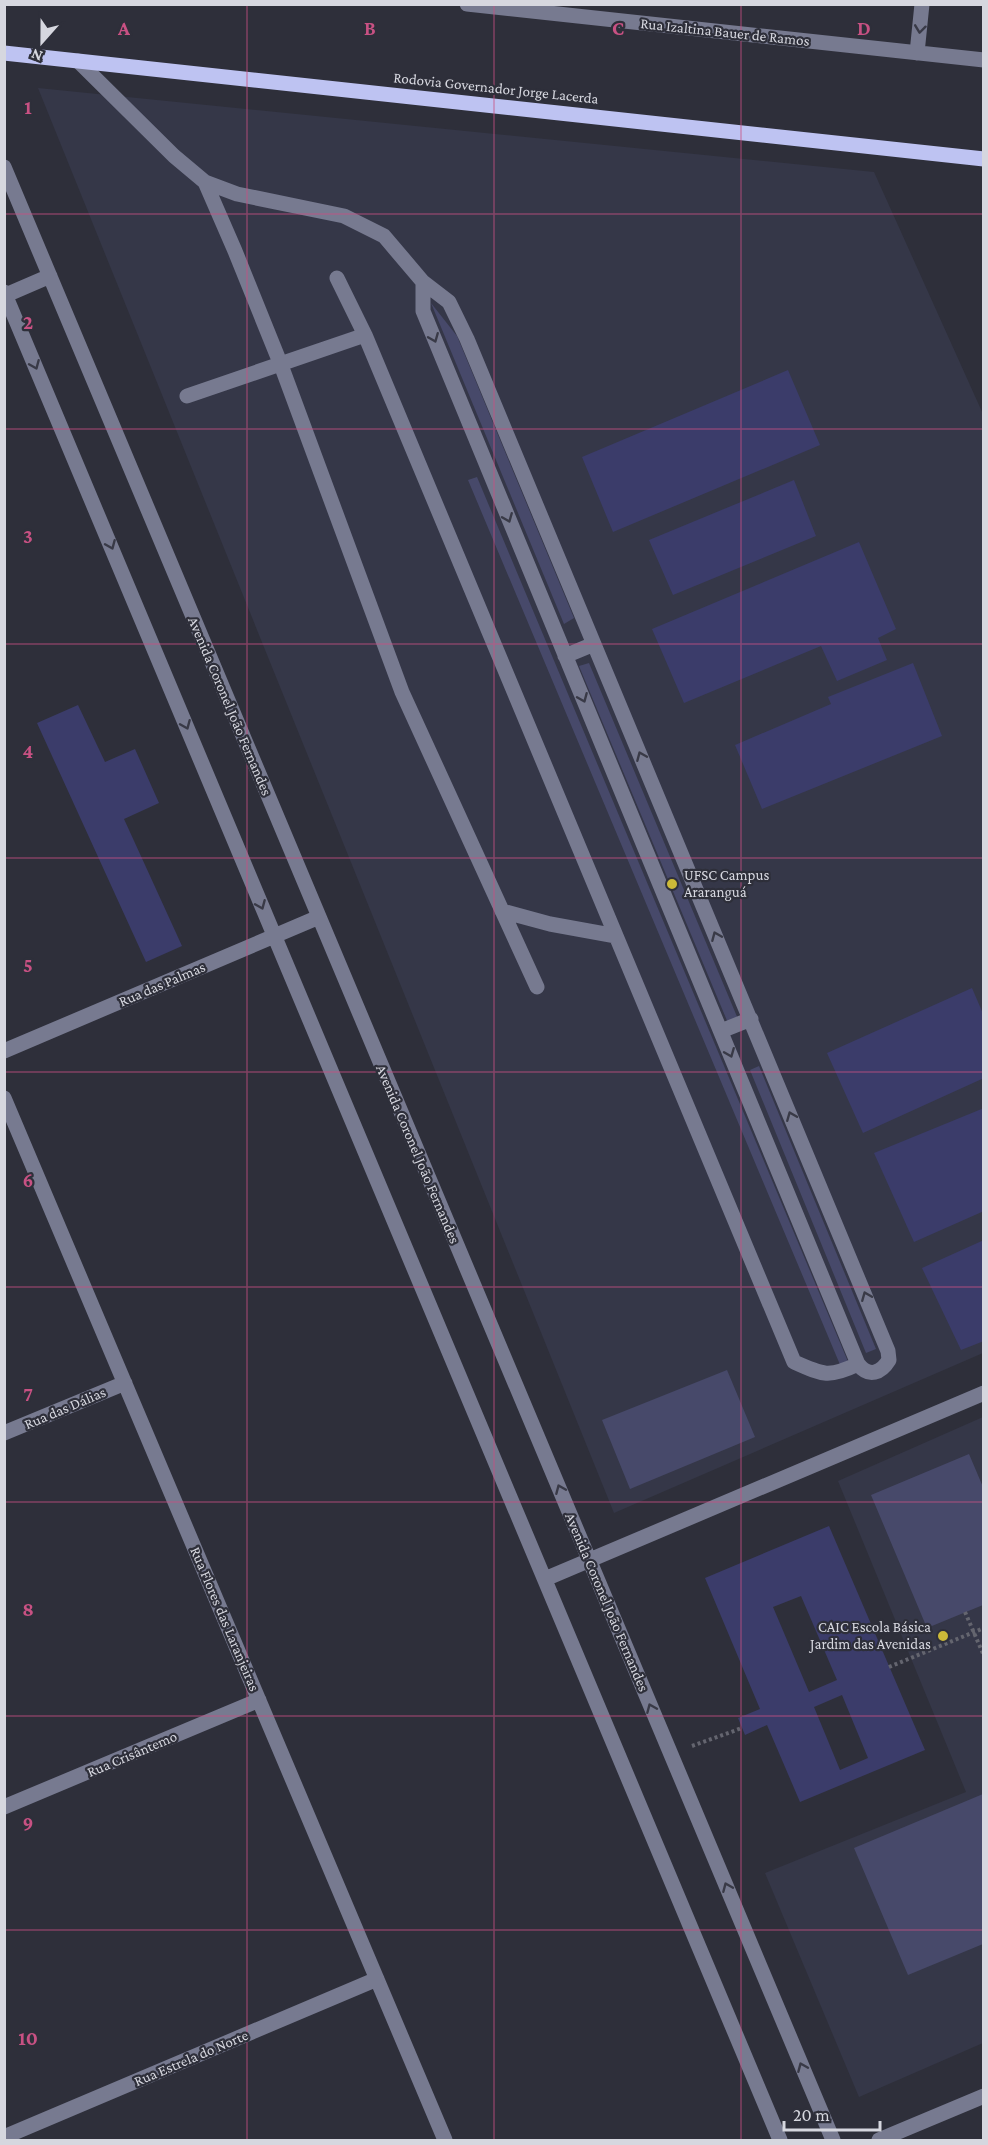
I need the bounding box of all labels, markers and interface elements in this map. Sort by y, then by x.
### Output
north arrow [12,12,72,72]
street label: Rua Izaltina Bauer de Ramos [640,15,810,49]
text: A [117,17,131,39]
text: B [364,17,376,39]
text: C [612,17,624,39]
text: D [857,17,871,39]
one-way arrow [914,24,926,33]
text: N [29,46,45,65]
street label: Rodovia Governador Jorge Lacerda [393,69,599,108]
text: 1 [24,96,32,118]
text: 2 [23,311,33,333]
one-way arrow [427,332,439,343]
one-way arrow [28,359,40,370]
one-way arrow [501,512,513,523]
text: 3 [23,525,33,547]
one-way arrow [104,539,116,550]
street label: Avenida Coronel João Fernandes [184,614,275,798]
one-way arrow [576,692,588,703]
one-way arrow [179,719,191,730]
text: 4 [23,740,34,762]
one-way arrow [636,752,648,763]
place label: UFSC Campus Araranguá [684,867,769,901]
marker: UFSC Campus Araranguá [665,877,679,891]
one-way arrow [254,898,266,909]
one-way arrow [712,931,724,942]
text: 5 [23,954,33,976]
street label: Rua das Palmas [116,959,208,1009]
one-way arrow [723,1047,735,1058]
street label: Avenida Coronel João Fernandes [372,1062,463,1246]
one-way arrow [786,1111,798,1122]
text: 6 [23,1169,33,1191]
one-way arrow [861,1292,873,1303]
text: 7 [23,1383,33,1405]
street label: Rua das Dálias [22,1384,108,1432]
one-way arrow [555,1484,567,1495]
street label: Avenida Coronel João Fernandes [561,1510,652,1694]
street label: Rua Flores das Laranjeiras [186,1545,263,1694]
text: 8 [22,1598,34,1620]
place label: CAIC Escola Básica Jardim das Avenidas [808,1619,931,1653]
marker: CAIC Escola Básica Jardim das Avenidas [936,1629,950,1643]
one-way arrow [647,1703,659,1714]
street label: Rua Crisântemo [85,1728,179,1780]
text: 9 [23,1812,33,1834]
one-way arrow [722,1883,734,1894]
text: 10 [18,2027,38,2049]
street label: Rua Estrela do Norte [132,2027,251,2089]
one-way arrow [797,2062,809,2073]
scale bar [784,2094,880,2132]
text: 20 m [793,2105,830,2125]

